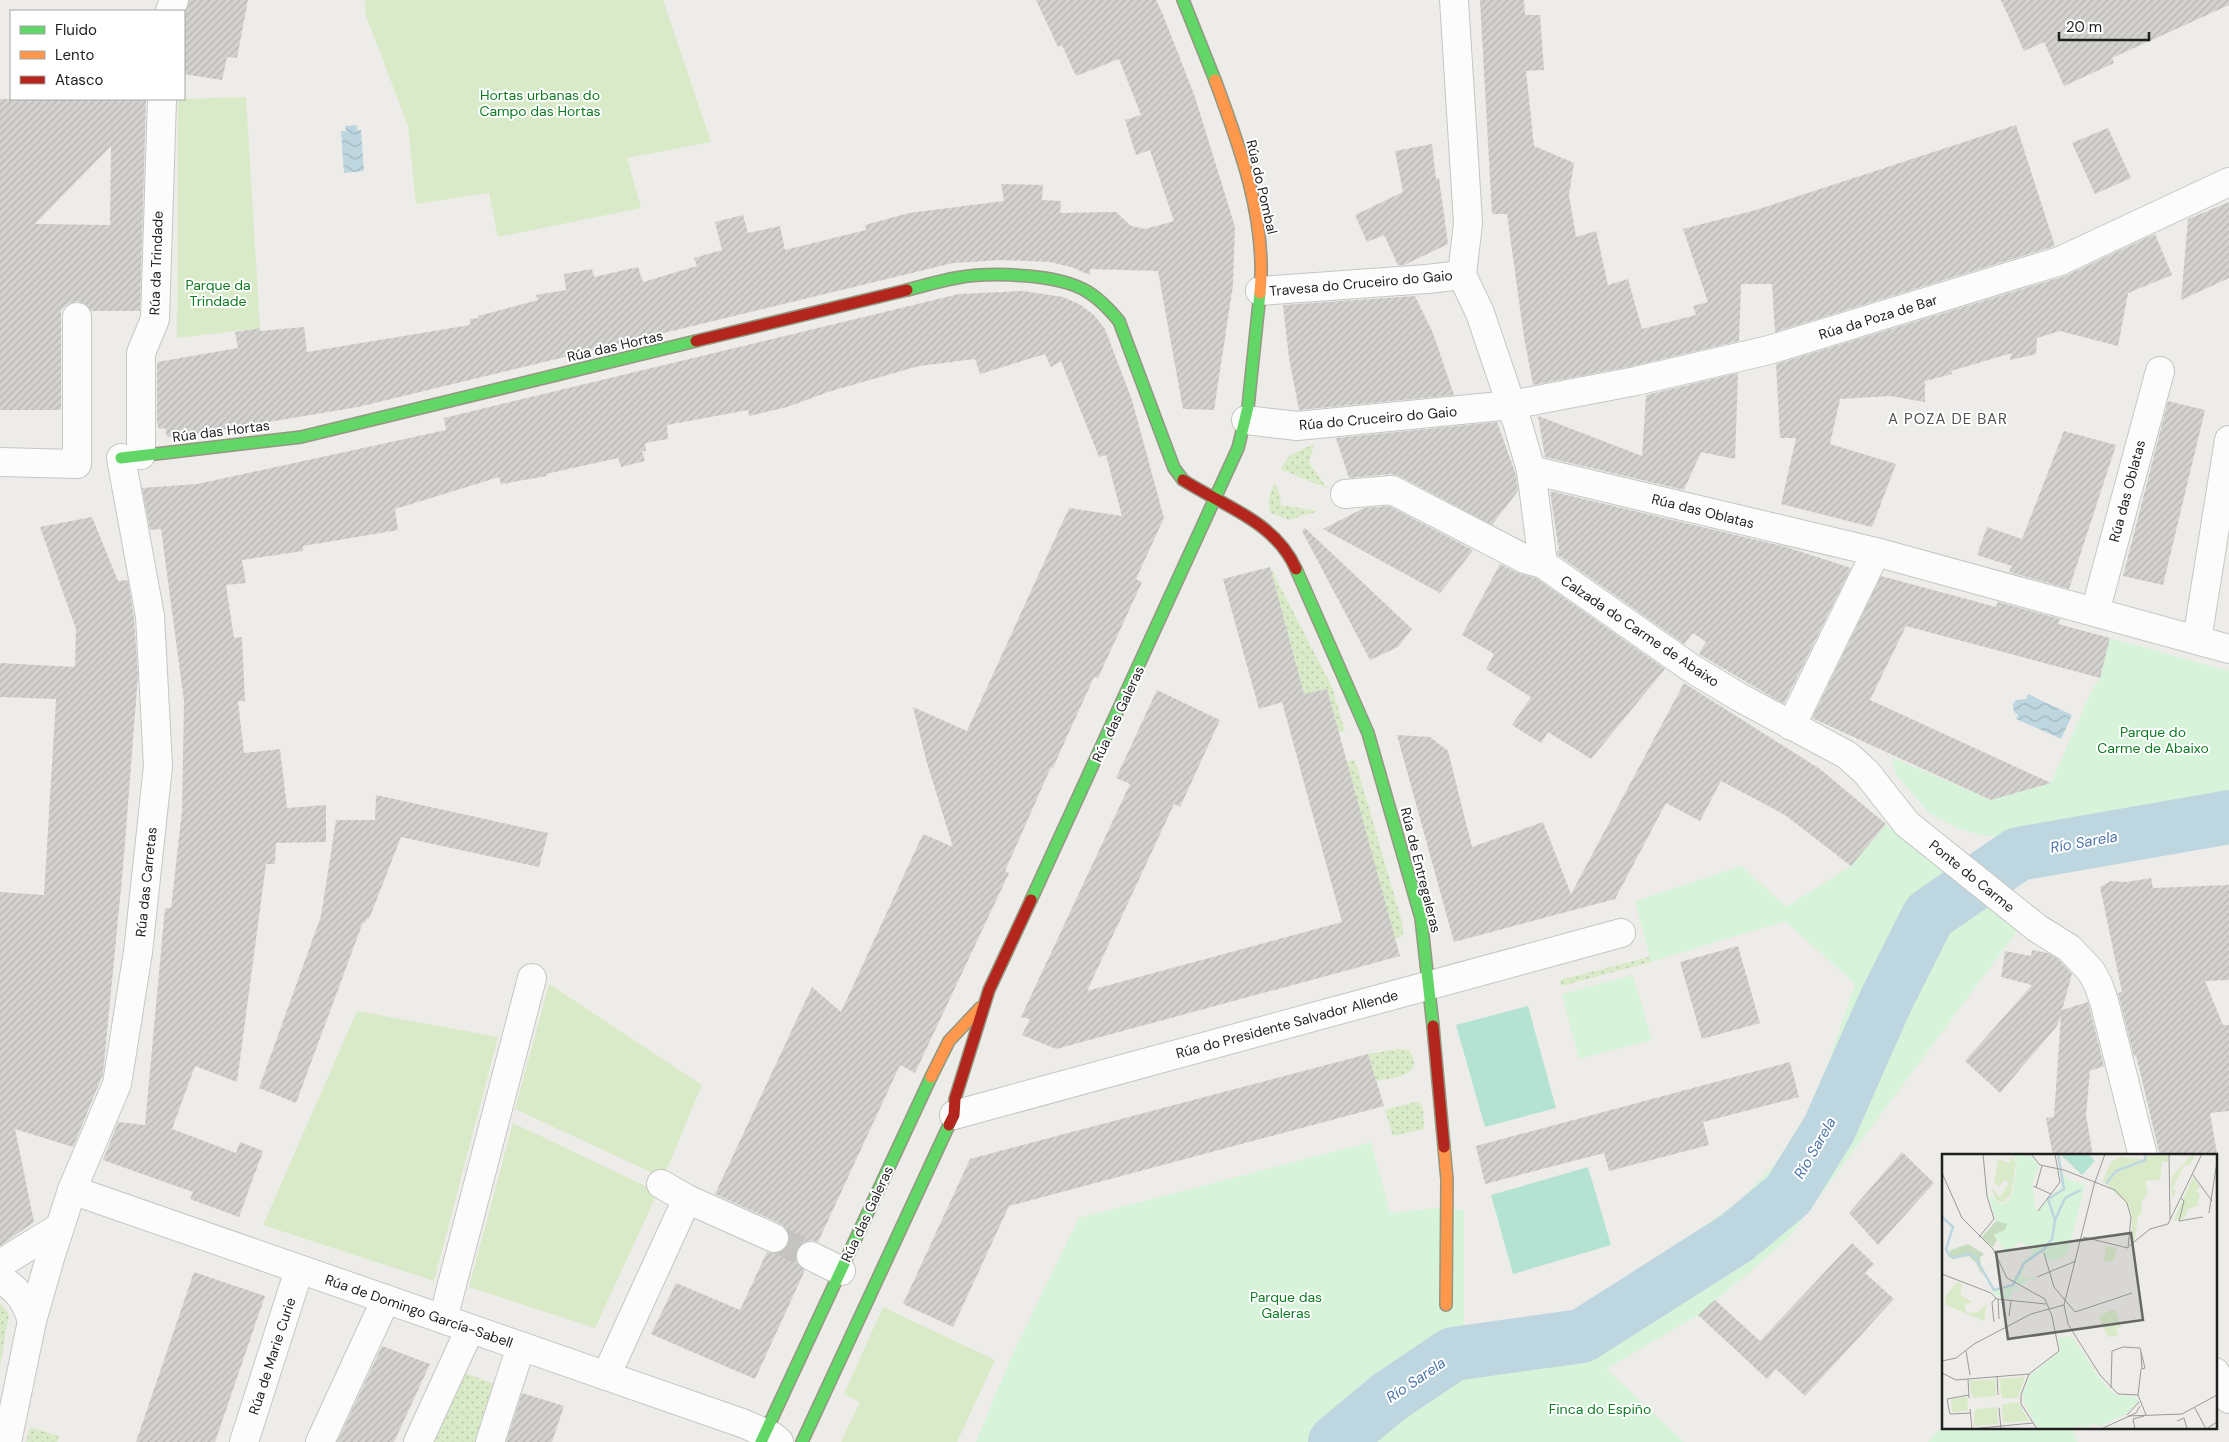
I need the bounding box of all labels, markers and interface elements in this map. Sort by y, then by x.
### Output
legend [10,10,185,100]
scale bar [2059,10,2149,42]
text: 20 m [2066,17,2102,37]
text: Fluido [55,20,97,40]
text: Lento [55,45,94,65]
text: Atasco [55,70,103,90]
park label: Hortas urbanas do Campo das Hortas [479,86,601,120]
street label: Rúa do Pombal [1242,138,1282,236]
street label: Rúa da Trindade [145,210,167,316]
street label: Travesa do Cruceiro do Gaio [1269,266,1453,300]
park label: Parque da Trindade [185,276,251,310]
street label: Rúa da Poza de Bar [1816,290,1940,344]
street label: Rúa das Hortas [565,326,665,366]
street label: Rúa do Cruceiro do Gaio [1298,402,1458,434]
district label: A POZA DE BAR [1888,409,2008,429]
street label: Rúa das Hortas [171,416,271,446]
street label: Rúa das Oblatas [2105,438,2149,544]
street label: Rúa das Oblatas [1650,490,1756,532]
street label: Calzada do Carme de Abaixo [1557,571,1723,691]
street label: Rúa das Galeras [1088,663,1148,765]
park label: Parque do Carme de Abaixo [2097,723,2209,757]
street label: Rúa de Entregaleras [1397,805,1445,935]
street label: Rúa das Carretas [131,826,161,938]
water label: Río Sarela [2049,826,2119,858]
street label: Ponte do Carme [1925,836,2019,916]
street label: Rúa do Presidente Salvador Allende [1174,986,1400,1062]
water label: Río Sarela [1789,1114,1841,1182]
inset map [1942,1154,2216,1430]
street label: Rúa das Galeras [837,1163,897,1265]
street label: Rúa de Domingo García-Sabell [323,1270,515,1352]
park label: Parque das Galeras [1250,1288,1322,1322]
street label: Rúa de Marie Curie [245,1295,299,1417]
water label: Río Sarela [1382,1353,1450,1407]
park label: Finca do Espiño [1549,1400,1651,1418]

